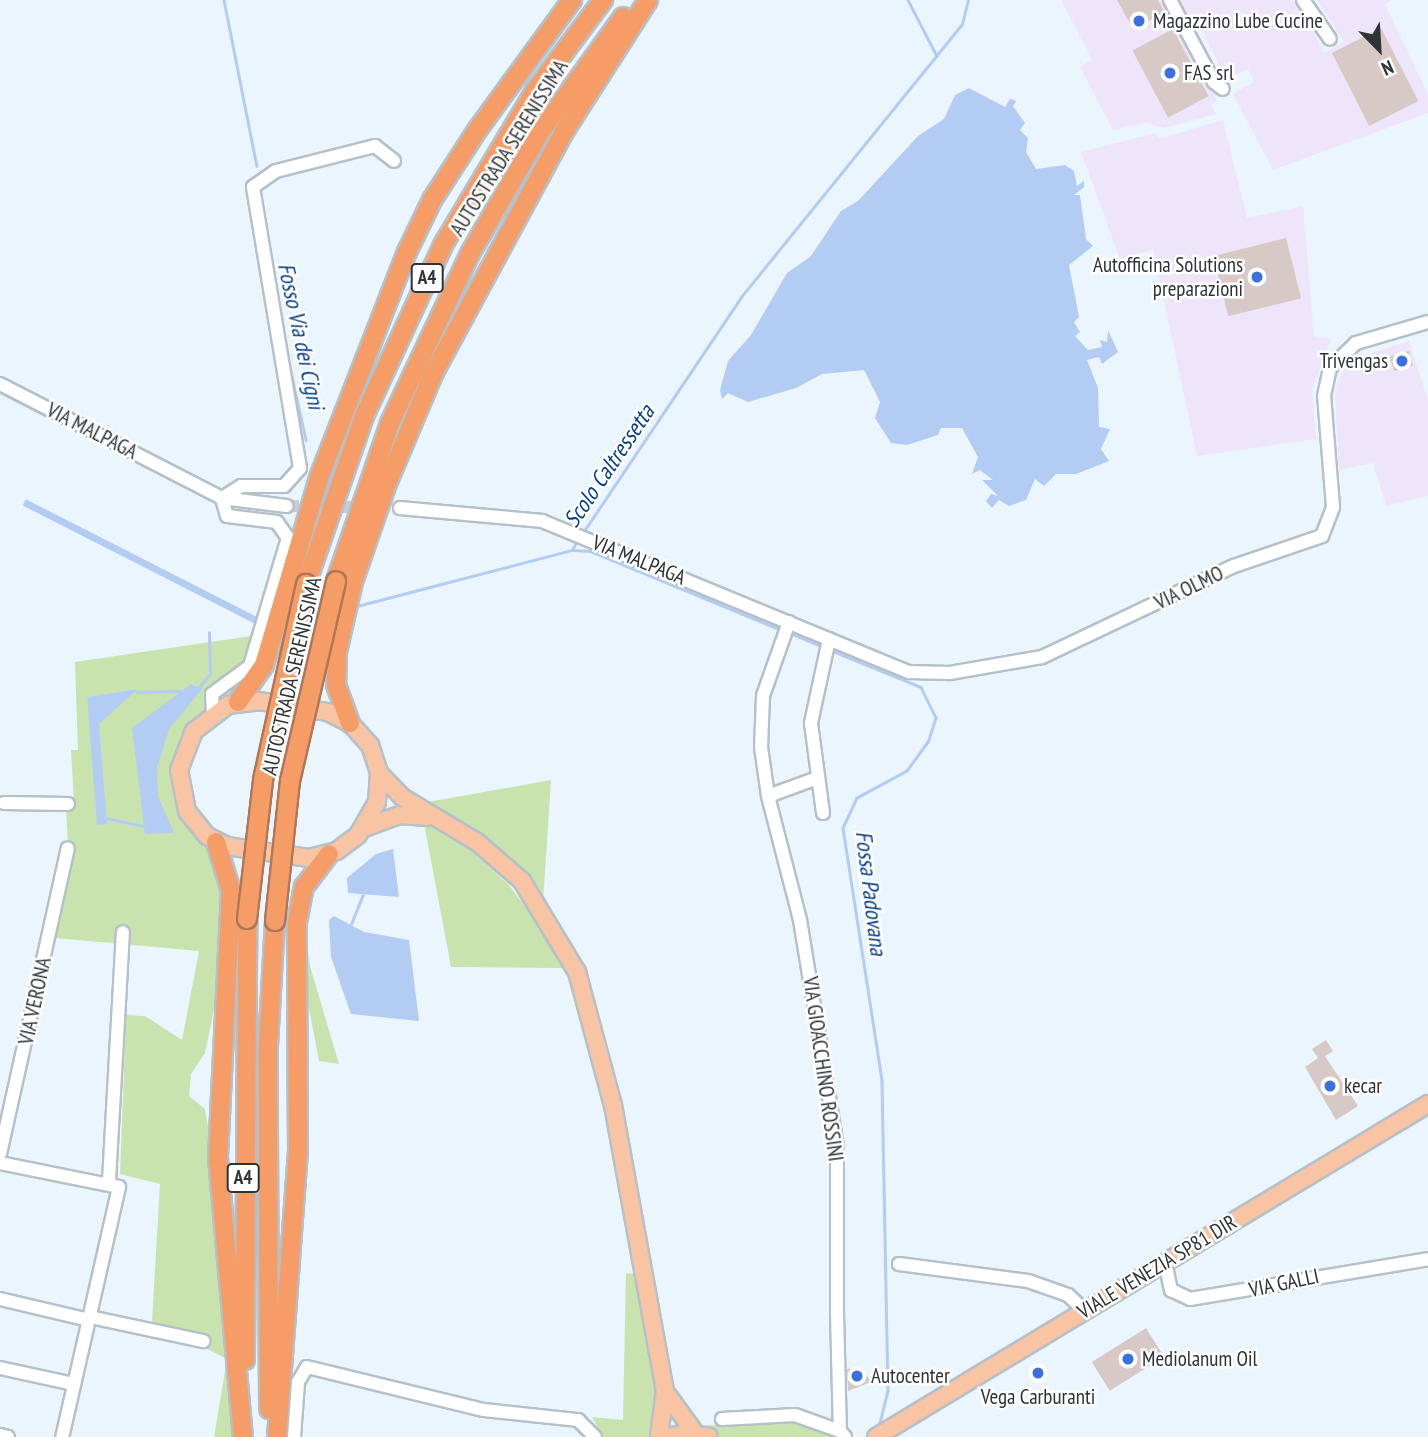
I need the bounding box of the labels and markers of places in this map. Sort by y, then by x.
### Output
place label: Magazzino Lube Cucine [1153,8,1323,34]
marker: Magazzino Lube Cucine [1131,13,1147,29]
place label: FAS srl [1184,60,1234,86]
marker: FAS srl [1162,65,1178,81]
place label: Autofficina Solutions preparazioni [1093,252,1243,302]
marker: Autofficina Solutions preparazioni [1249,269,1265,285]
place label: Trivengas [1319,348,1388,374]
marker: Trivengas [1394,353,1410,369]
place label: kecar [1344,1073,1382,1099]
marker: kecar [1322,1078,1338,1094]
place label: Mediolanum Oil [1142,1346,1257,1372]
marker: Mediolanum Oil [1120,1351,1136,1367]
place label: Autocenter [871,1363,950,1389]
marker: Vega Carburanti [1030,1365,1046,1381]
marker: Autocenter [849,1368,865,1384]
place label: Vega Carburanti [981,1384,1095,1410]

